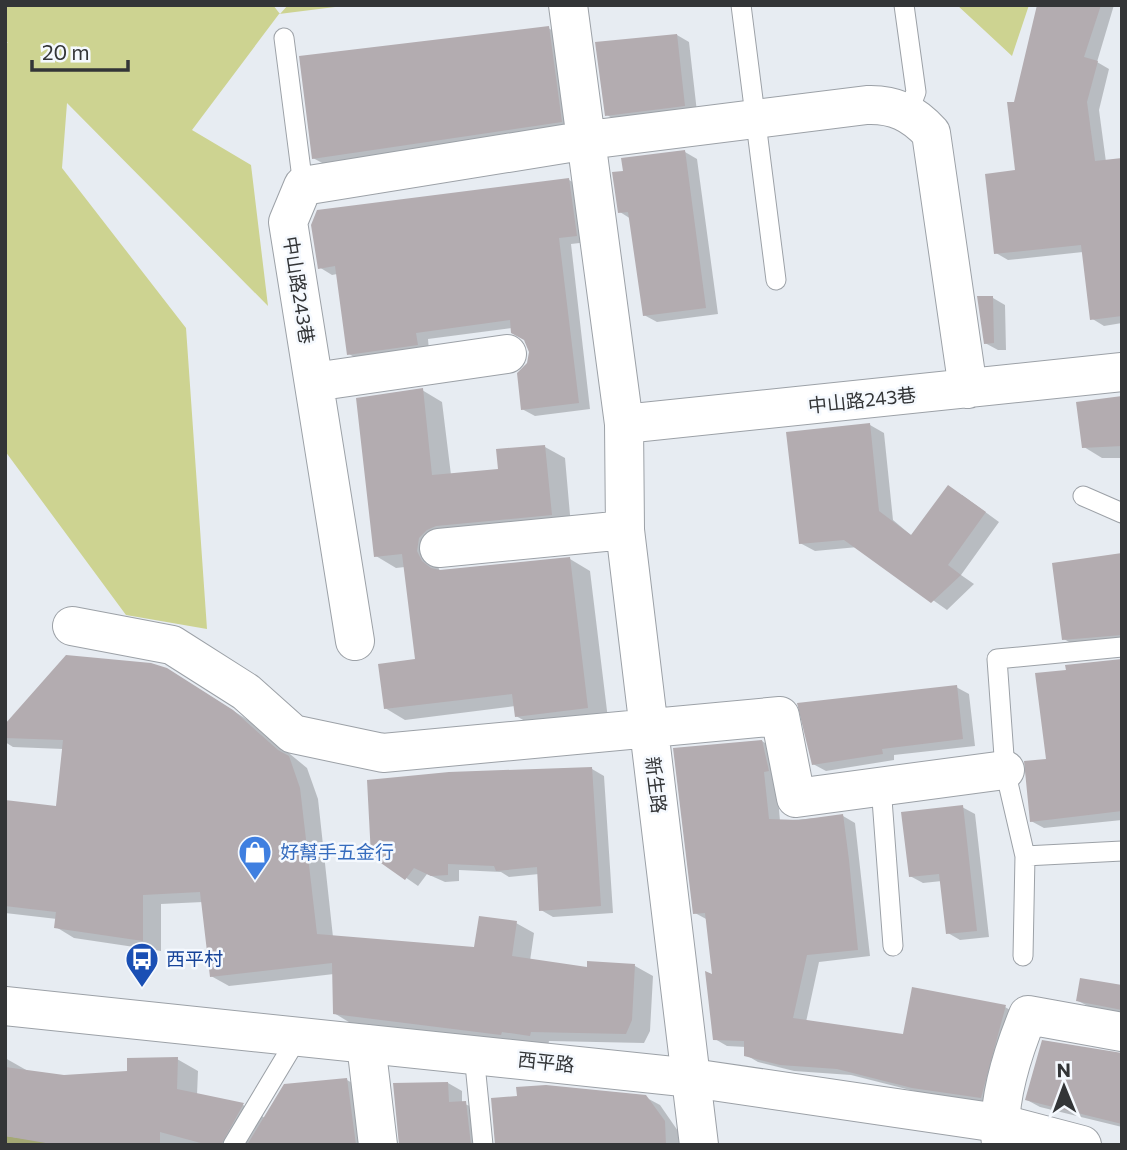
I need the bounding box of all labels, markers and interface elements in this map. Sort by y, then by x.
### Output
scale bar [32,28,128,72]
text: 20 m [42,39,90,64]
street label: 中山路243巷 [280,235,319,345]
street label: 中山路243巷 [807,382,917,417]
street label: 新生路 [642,755,671,815]
shop icon: 好幫手五金行 [236,833,274,882]
place label: 好幫手五金行 [280,840,394,863]
bus stop icon: 西平村 [123,940,161,989]
place label: 西平村 [166,947,223,970]
street label: 西平路 [516,1047,576,1076]
north arrow [1029,1052,1099,1122]
text: N [1056,1058,1071,1081]

